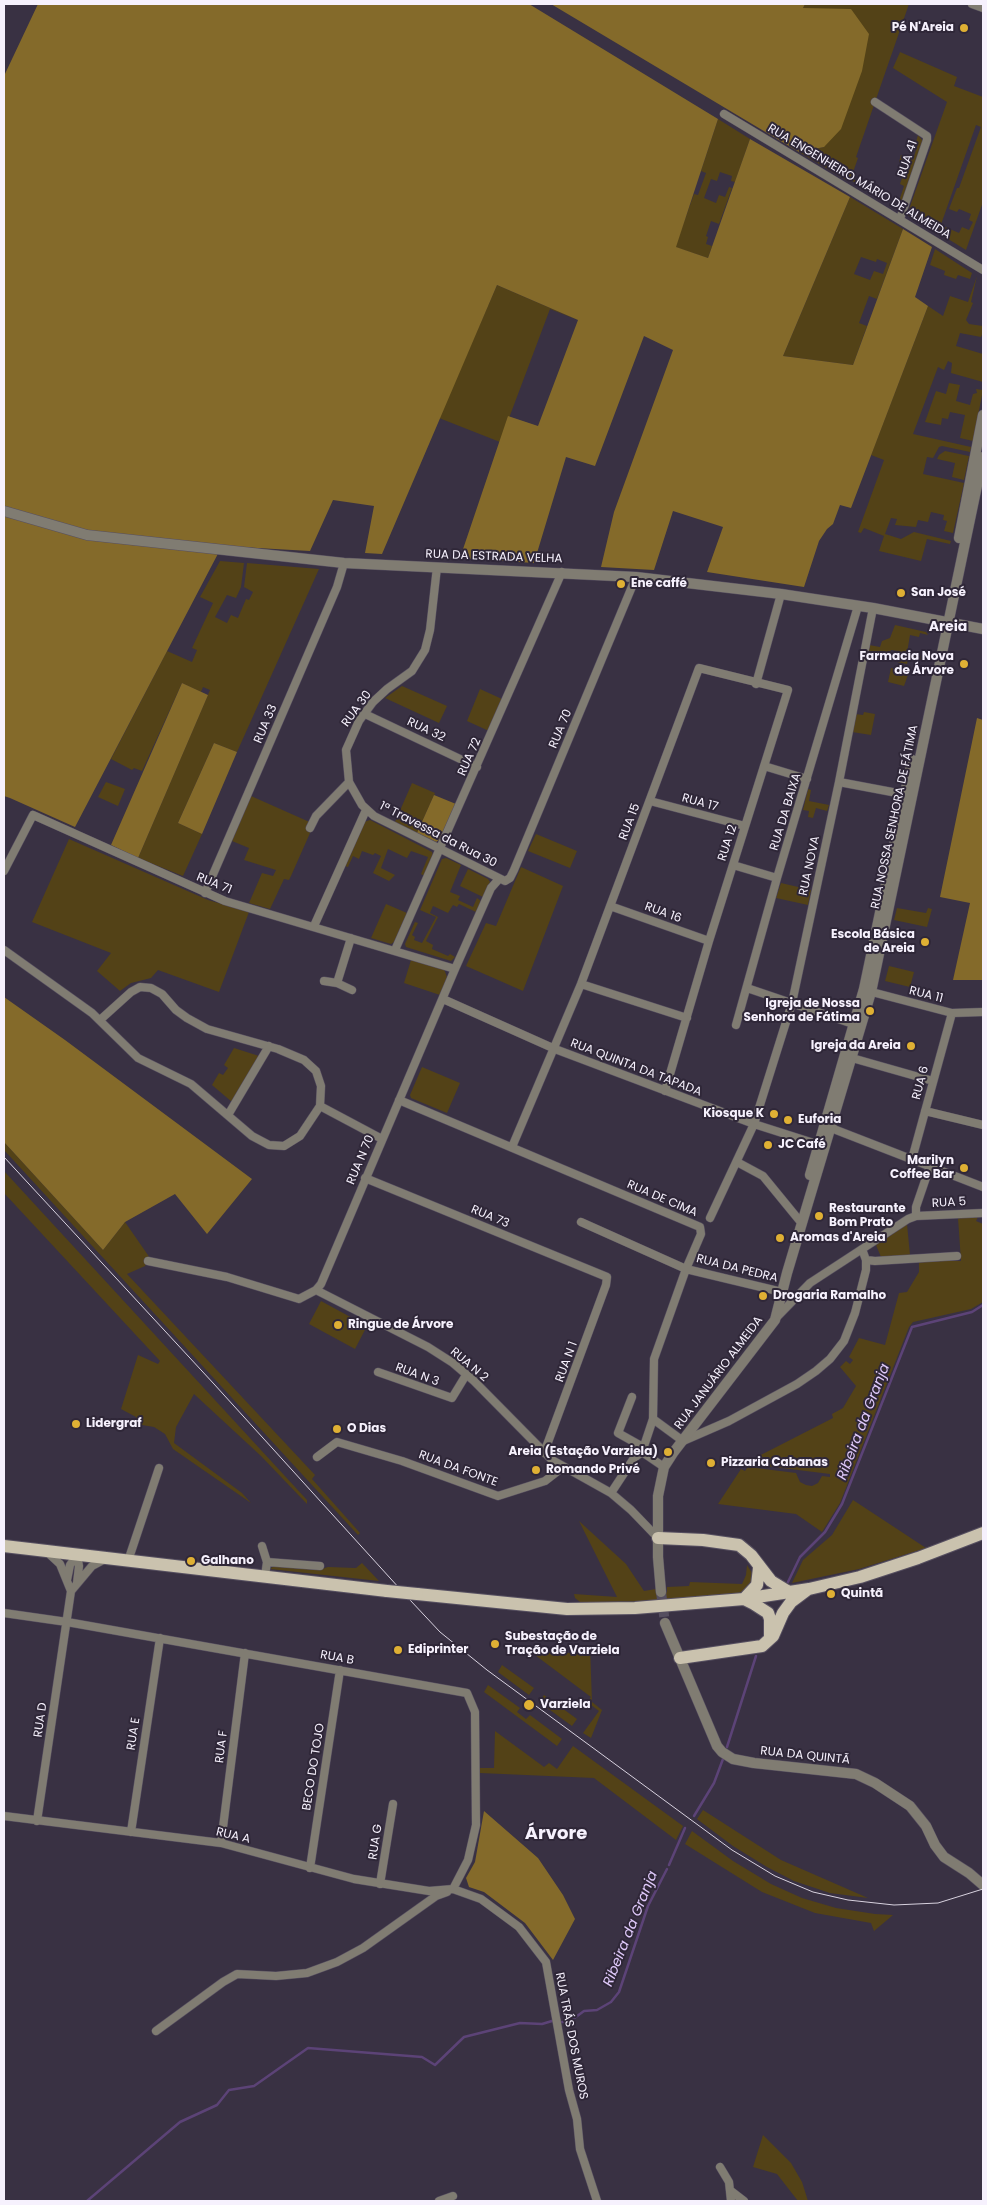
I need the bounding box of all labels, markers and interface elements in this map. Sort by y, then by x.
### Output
place label: Pé N'Areia [892,21,954,35]
marker: Pé N'Areia [958,22,970,34]
street label: RUA ENGENHEIRO MÁRIO DE ALMEIDA [765,121,953,243]
street label: RUA 41 [895,139,921,179]
street label: RUA DA ESTRADA VELHA [425,547,563,567]
place label: Ene caffé [631,577,687,591]
marker: Ene caffé [615,578,627,590]
place label: San José [911,586,966,600]
marker: San José [895,587,907,599]
district label: Areia [929,619,967,635]
place label: Farmacia Nova de Árvore [859,650,954,678]
marker: Farmacia Nova de Árvore [958,658,970,670]
street label: RUA 30 [339,688,375,730]
street label: RUA 33 [251,702,281,746]
street label: RUA 70 [546,707,576,751]
street label: RUA 32 [405,715,447,745]
street label: RUA NOSSA SENHORA DE FÁTIMA [868,724,922,910]
street label: RUA 72 [455,736,485,778]
street label: RUA DA BAIXA [767,771,805,853]
street label: RUA 17 [680,791,720,815]
street label: 1ª Travessa da Rua 30 [377,799,499,871]
street label: RUA 15 [616,802,644,842]
street label: RUA 12 [715,823,741,863]
street label: RUA NOVA [797,835,823,897]
street label: RUA 71 [194,870,234,898]
street label: RUA 16 [643,900,683,926]
place label: Escola Básica de Areia [831,928,915,956]
marker: Escola Básica de Areia [919,936,931,948]
street label: RUA 11 [908,984,944,1006]
place label: Igreja de Nossa Senhora de Fátima [744,997,860,1025]
marker: Igreja de Nossa Senhora de Fátima [864,1005,876,1017]
street label: RUA QUINTA DA TAPADA [568,1036,704,1100]
place label: Igreja da Areia [811,1039,901,1053]
marker: Igreja da Areia [905,1040,917,1052]
street label: RUA 6 [910,1065,932,1101]
place label: Kiosque K [703,1107,764,1121]
marker: Kiosque K [768,1108,780,1120]
place label: Euforia [798,1113,841,1127]
marker: Euforia [782,1114,794,1126]
street label: RUA N 70 [344,1133,378,1187]
place label: JC Café [778,1138,826,1152]
marker: JC Café [762,1139,774,1151]
place label: Marilyn Coffee Bar [890,1154,954,1182]
marker: Marilyn Coffee Bar [958,1162,970,1174]
street label: RUA DE CIMA [625,1178,699,1220]
street label: RUA 5 [932,1195,966,1211]
street label: RUA 73 [469,1202,511,1232]
place label: Restaurante Bom Prato [829,1202,906,1230]
marker: Restaurante Bom Prato [813,1210,825,1222]
place label: Aromas d'Areia [790,1231,886,1245]
marker: Aromas d'Areia [774,1232,786,1244]
street label: RUA DA PEDRA [695,1252,779,1286]
place label: Drogaria Ramalho [773,1289,886,1303]
marker: Drogaria Ramalho [757,1290,769,1302]
street label: RUA JANUÁRIO ALMEIDA [672,1314,766,1432]
place label: Ringue de Árvore [348,1318,453,1332]
marker: Ringue de Árvore [332,1319,344,1331]
street label: RUA N 1 [553,1340,581,1384]
street label: RUA N 2 [447,1345,491,1385]
street label: RUA N 3 [393,1360,441,1390]
water label: Ribeira da Granja [834,1362,894,1482]
place label: Lidergraf [86,1417,142,1431]
marker: Lidergraf [70,1418,82,1430]
place label: O Dias [347,1422,386,1436]
marker: O Dias [331,1423,343,1435]
place label: Areia (Estação Varziela) [509,1445,658,1459]
marker: Areia (Estação Varziela) [662,1446,674,1458]
street label: RUA DA FONTE [417,1448,499,1490]
place label: Pizzaria Cabanas [721,1456,828,1470]
marker: Pizzaria Cabanas [705,1457,717,1469]
place label: Romando Privé [546,1463,640,1477]
marker: Romando Privé [530,1464,542,1476]
place label: Galhano [201,1554,254,1568]
marker: Galhano [185,1555,197,1567]
place label: Quintã [841,1587,883,1601]
marker: Quintã [825,1588,837,1600]
place label: Subestação de Tração de Varziela [505,1630,620,1658]
marker: Subestação de Tração de Varziela [489,1638,501,1650]
place label: Ediprinter [408,1643,468,1657]
marker: Ediprinter [392,1644,404,1656]
street label: RUA B [319,1648,355,1668]
marker: Varziela [522,1698,536,1712]
place label: Varziela [540,1698,591,1712]
street label: RUA D [31,1702,51,1738]
street label: RUA E [124,1717,144,1751]
street label: BECO DO TOJO [300,1722,328,1812]
street label: RUA F [213,1730,231,1764]
street label: RUA DA QUINTÃ [759,1744,851,1768]
street label: RUA G [366,1823,386,1861]
district label: Árvore [525,1823,587,1845]
street label: RUA A [214,1825,252,1847]
water label: Ribeira da Granja [600,1869,662,1989]
street label: RUA TRÁS DOS MUROS [552,1971,590,2101]

